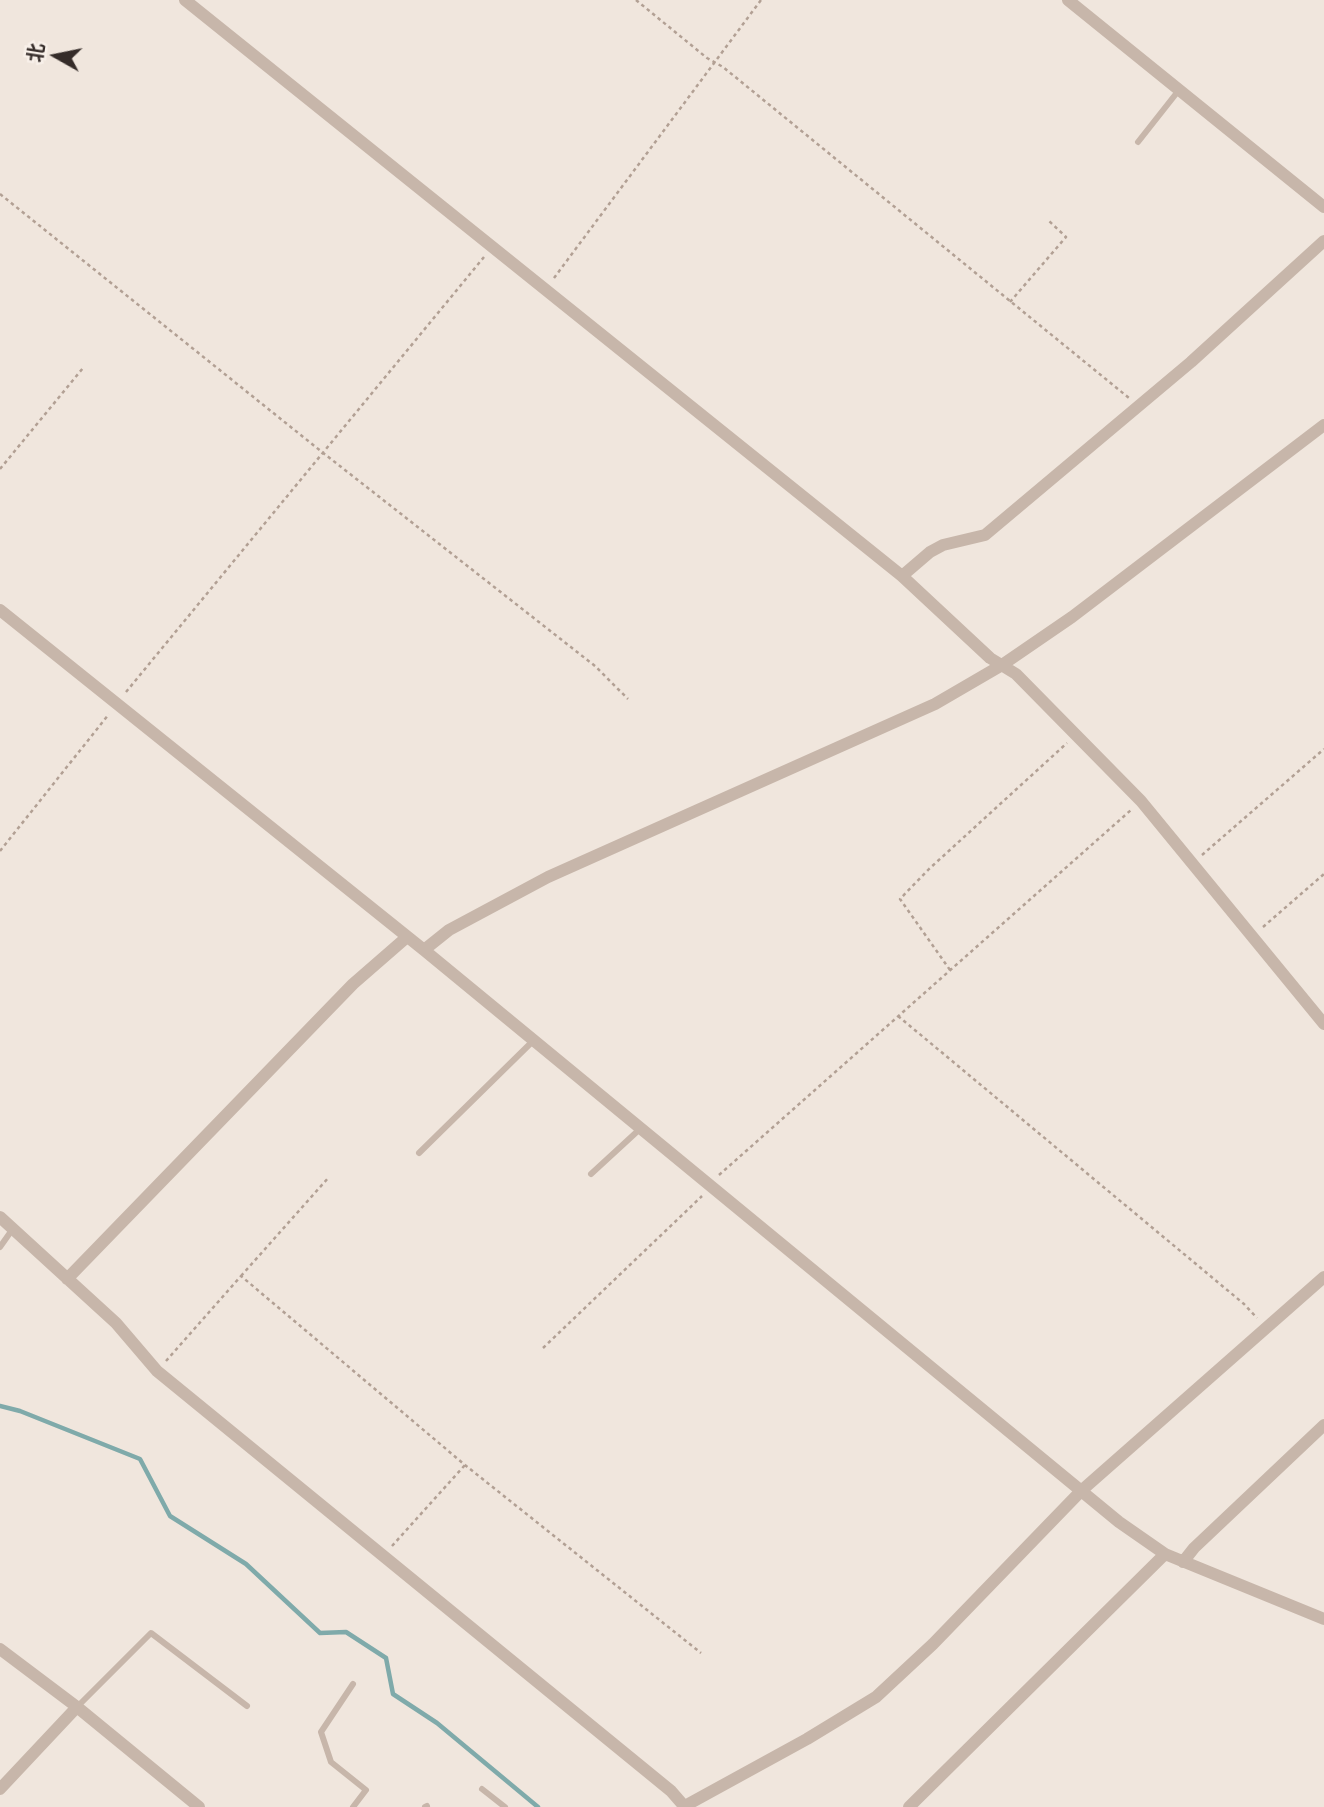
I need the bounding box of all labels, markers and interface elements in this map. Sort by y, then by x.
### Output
north arrow [21,21,91,91]
text: 北 [22,41,48,64]

